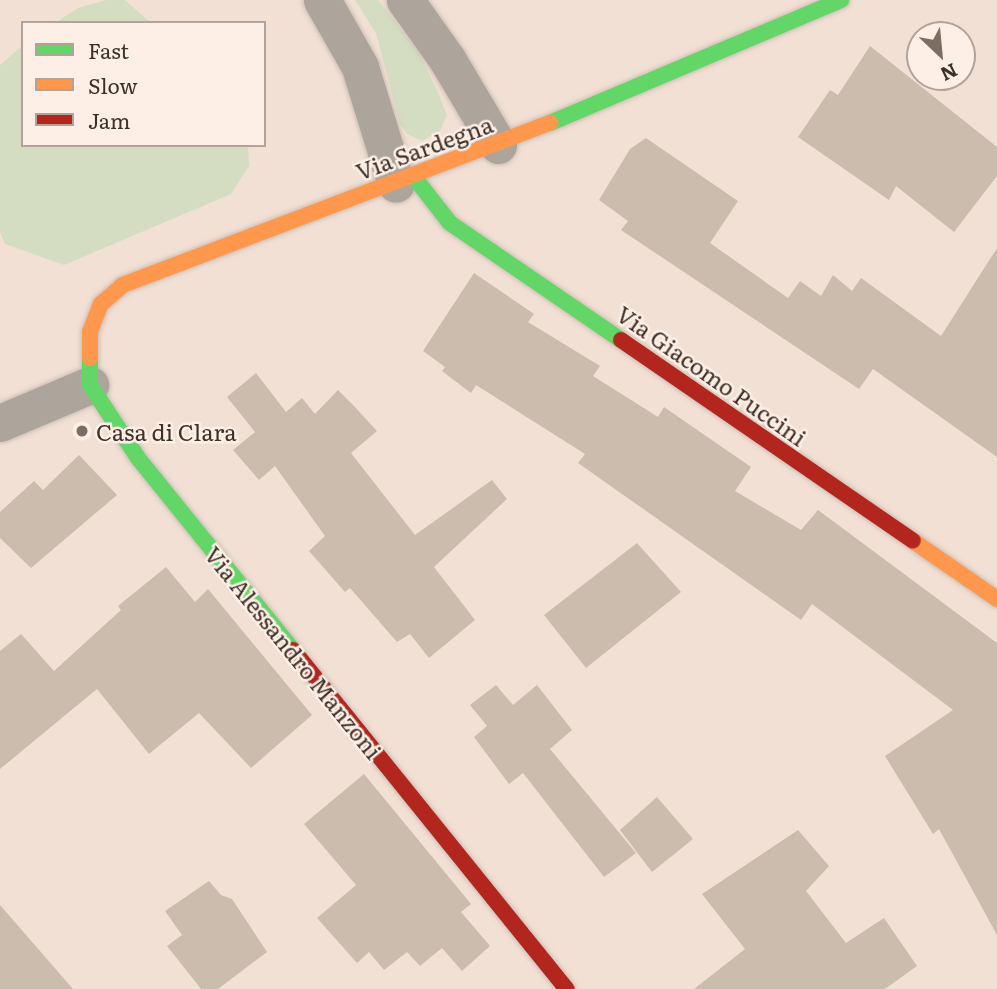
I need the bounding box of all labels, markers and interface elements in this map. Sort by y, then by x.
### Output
legend [21,21,266,147]
north arrow [906,21,976,91]
text: Fast [88,34,129,65]
text: N [936,57,963,89]
text: Slow [88,69,138,100]
text: Jam [88,104,130,135]
street label: Via Sardegna [352,109,496,185]
street label: Via Giacomo Puccini [612,299,812,451]
place label: Casa di Clara [96,417,237,445]
marker: Casa di Clara [74,423,90,439]
street label: Via Alessandro Manzoni [200,540,388,764]

